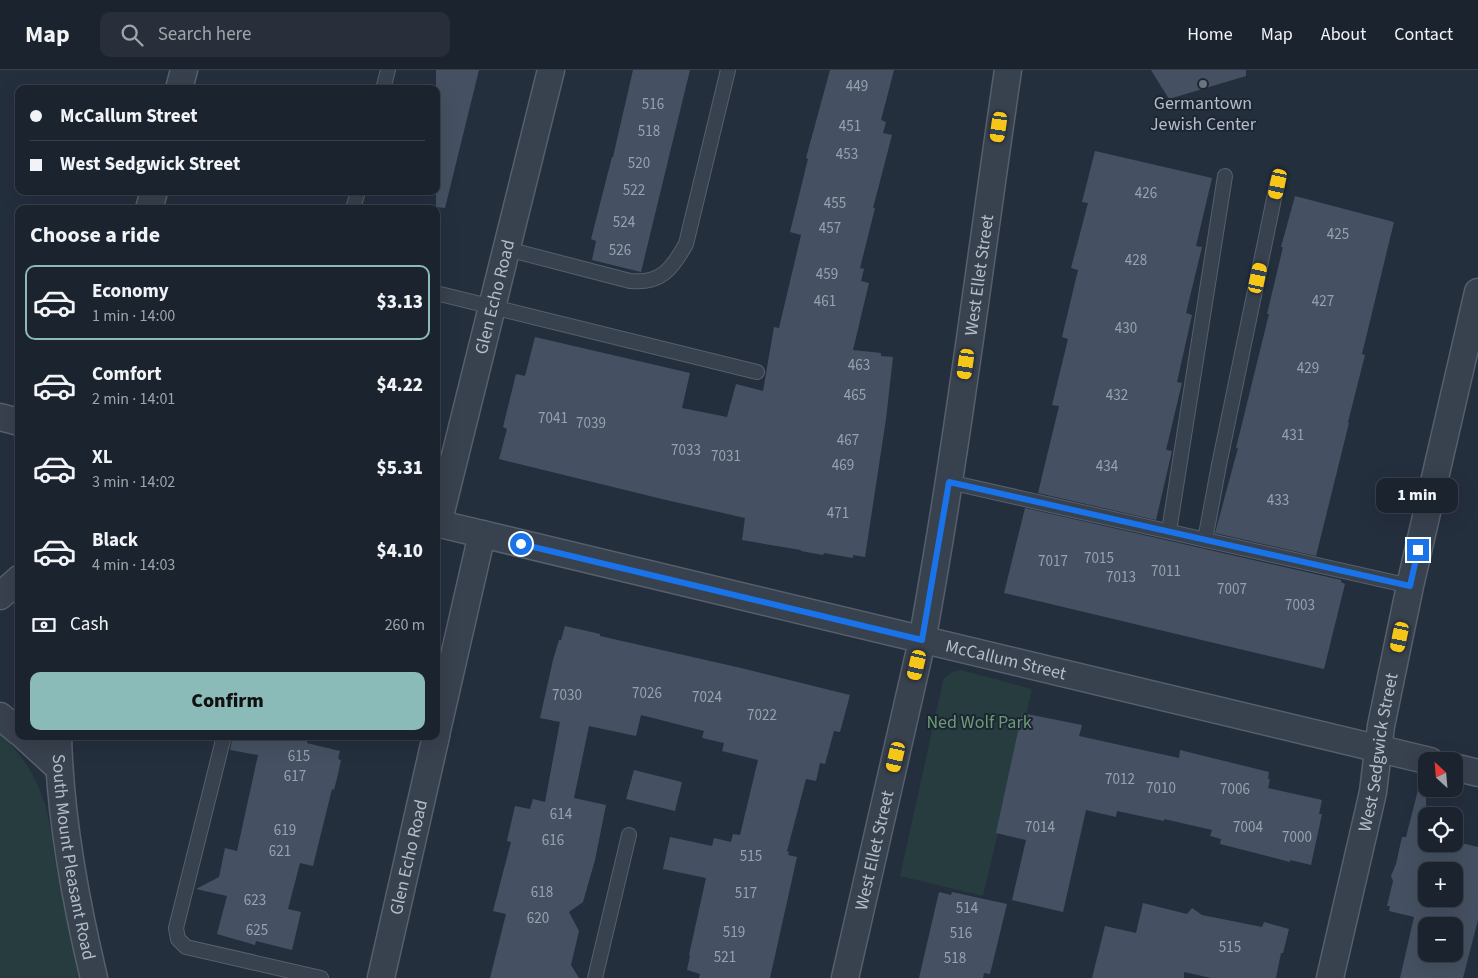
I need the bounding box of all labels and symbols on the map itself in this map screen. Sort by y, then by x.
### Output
house number: 449 [846,76,868,97]
marker: Germantown Jewish Center [1197,78,1209,90]
place label: Germantown Jewish Center [1150,91,1257,137]
house number: 516 [642,94,664,115]
car [989,111,1008,143]
house number: 451 [839,116,861,137]
house number: 518 [638,121,660,142]
house number: 453 [836,144,858,165]
house number: 520 [628,153,650,174]
car [1267,168,1288,200]
house number: 522 [623,180,645,201]
house number: 426 [1135,183,1157,204]
house number: 455 [824,193,846,214]
house number: 524 [613,212,636,233]
street label: West Ellet Street [958,213,1000,337]
house number: 457 [819,218,841,239]
house number: 425 [1327,224,1349,245]
street label: Glen Echo Road [468,237,521,357]
house number: 526 [609,240,631,261]
house number: 428 [1125,250,1147,271]
car [1247,262,1268,294]
house number: 459 [816,264,838,285]
house number: 461 [814,291,836,312]
house number: 427 [1312,291,1334,312]
house number: 430 [1115,318,1137,339]
car [956,348,975,380]
house number: 463 [848,355,870,376]
house number: 429 [1297,358,1319,379]
house number: 465 [844,385,866,406]
house number: 432 [1106,385,1128,406]
house number: 7041 [538,408,568,429]
house number: 7039 [576,413,606,434]
house number: 431 [1282,425,1304,446]
house number: 467 [837,430,859,451]
house number: 7033 [671,440,701,461]
house number: 7031 [711,446,741,467]
house number: 469 [832,455,854,476]
house number: 434 [1096,456,1119,477]
callout: 1 min [1377,478,1459,512]
house number: 433 [1267,490,1289,511]
house number: 471 [827,503,849,524]
route start [510,533,532,555]
route end [1407,539,1429,561]
house number: 7015 [1084,548,1114,569]
house number: 7017 [1038,551,1068,572]
house number: 7011 [1151,561,1181,582]
house number: 7013 [1106,567,1136,588]
house number: 7007 [1217,579,1247,600]
house number: 7003 [1285,595,1315,616]
car [1389,621,1410,653]
street label: McCallum Street [943,633,1069,686]
car [906,649,927,681]
street label: West Sedgwick Street [1352,671,1404,834]
house number: 7026 [632,683,662,704]
house number: 7030 [552,685,582,706]
house number: 7024 [692,687,722,708]
house number: 7022 [747,705,777,726]
park label: Ned Wolf Park [926,710,1032,735]
car [885,741,906,773]
house number: 615 [288,746,310,767]
north arrow [1418,752,1462,798]
street label: South Mount Pleasant Road [46,753,102,962]
house number: 617 [284,766,306,787]
house number: 7012 [1105,769,1135,790]
house number: 7010 [1146,778,1176,799]
house number: 7006 [1220,779,1250,800]
street label: West Ellet Street [848,788,900,913]
street label: Glen Echo Road [383,797,434,917]
house number: 614 [550,804,573,825]
house number: 7014 [1025,817,1055,838]
house number: 7004 [1233,817,1263,838]
house number: 619 [274,820,296,841]
house number: 7000 [1282,827,1312,848]
house number: 616 [542,830,564,851]
house number: 621 [269,841,291,862]
house number: 515 [740,846,762,867]
house number: 618 [531,882,553,903]
house number: 517 [735,883,757,904]
house number: 623 [244,890,266,911]
house number: 514 [956,898,979,919]
house number: 620 [527,908,549,929]
house number: 625 [246,920,268,941]
house number: 519 [723,922,745,943]
house number: 516 [950,923,972,944]
house number: 515 [1219,937,1241,958]
house number: 521 [714,947,736,968]
house number: 518 [944,948,966,969]

